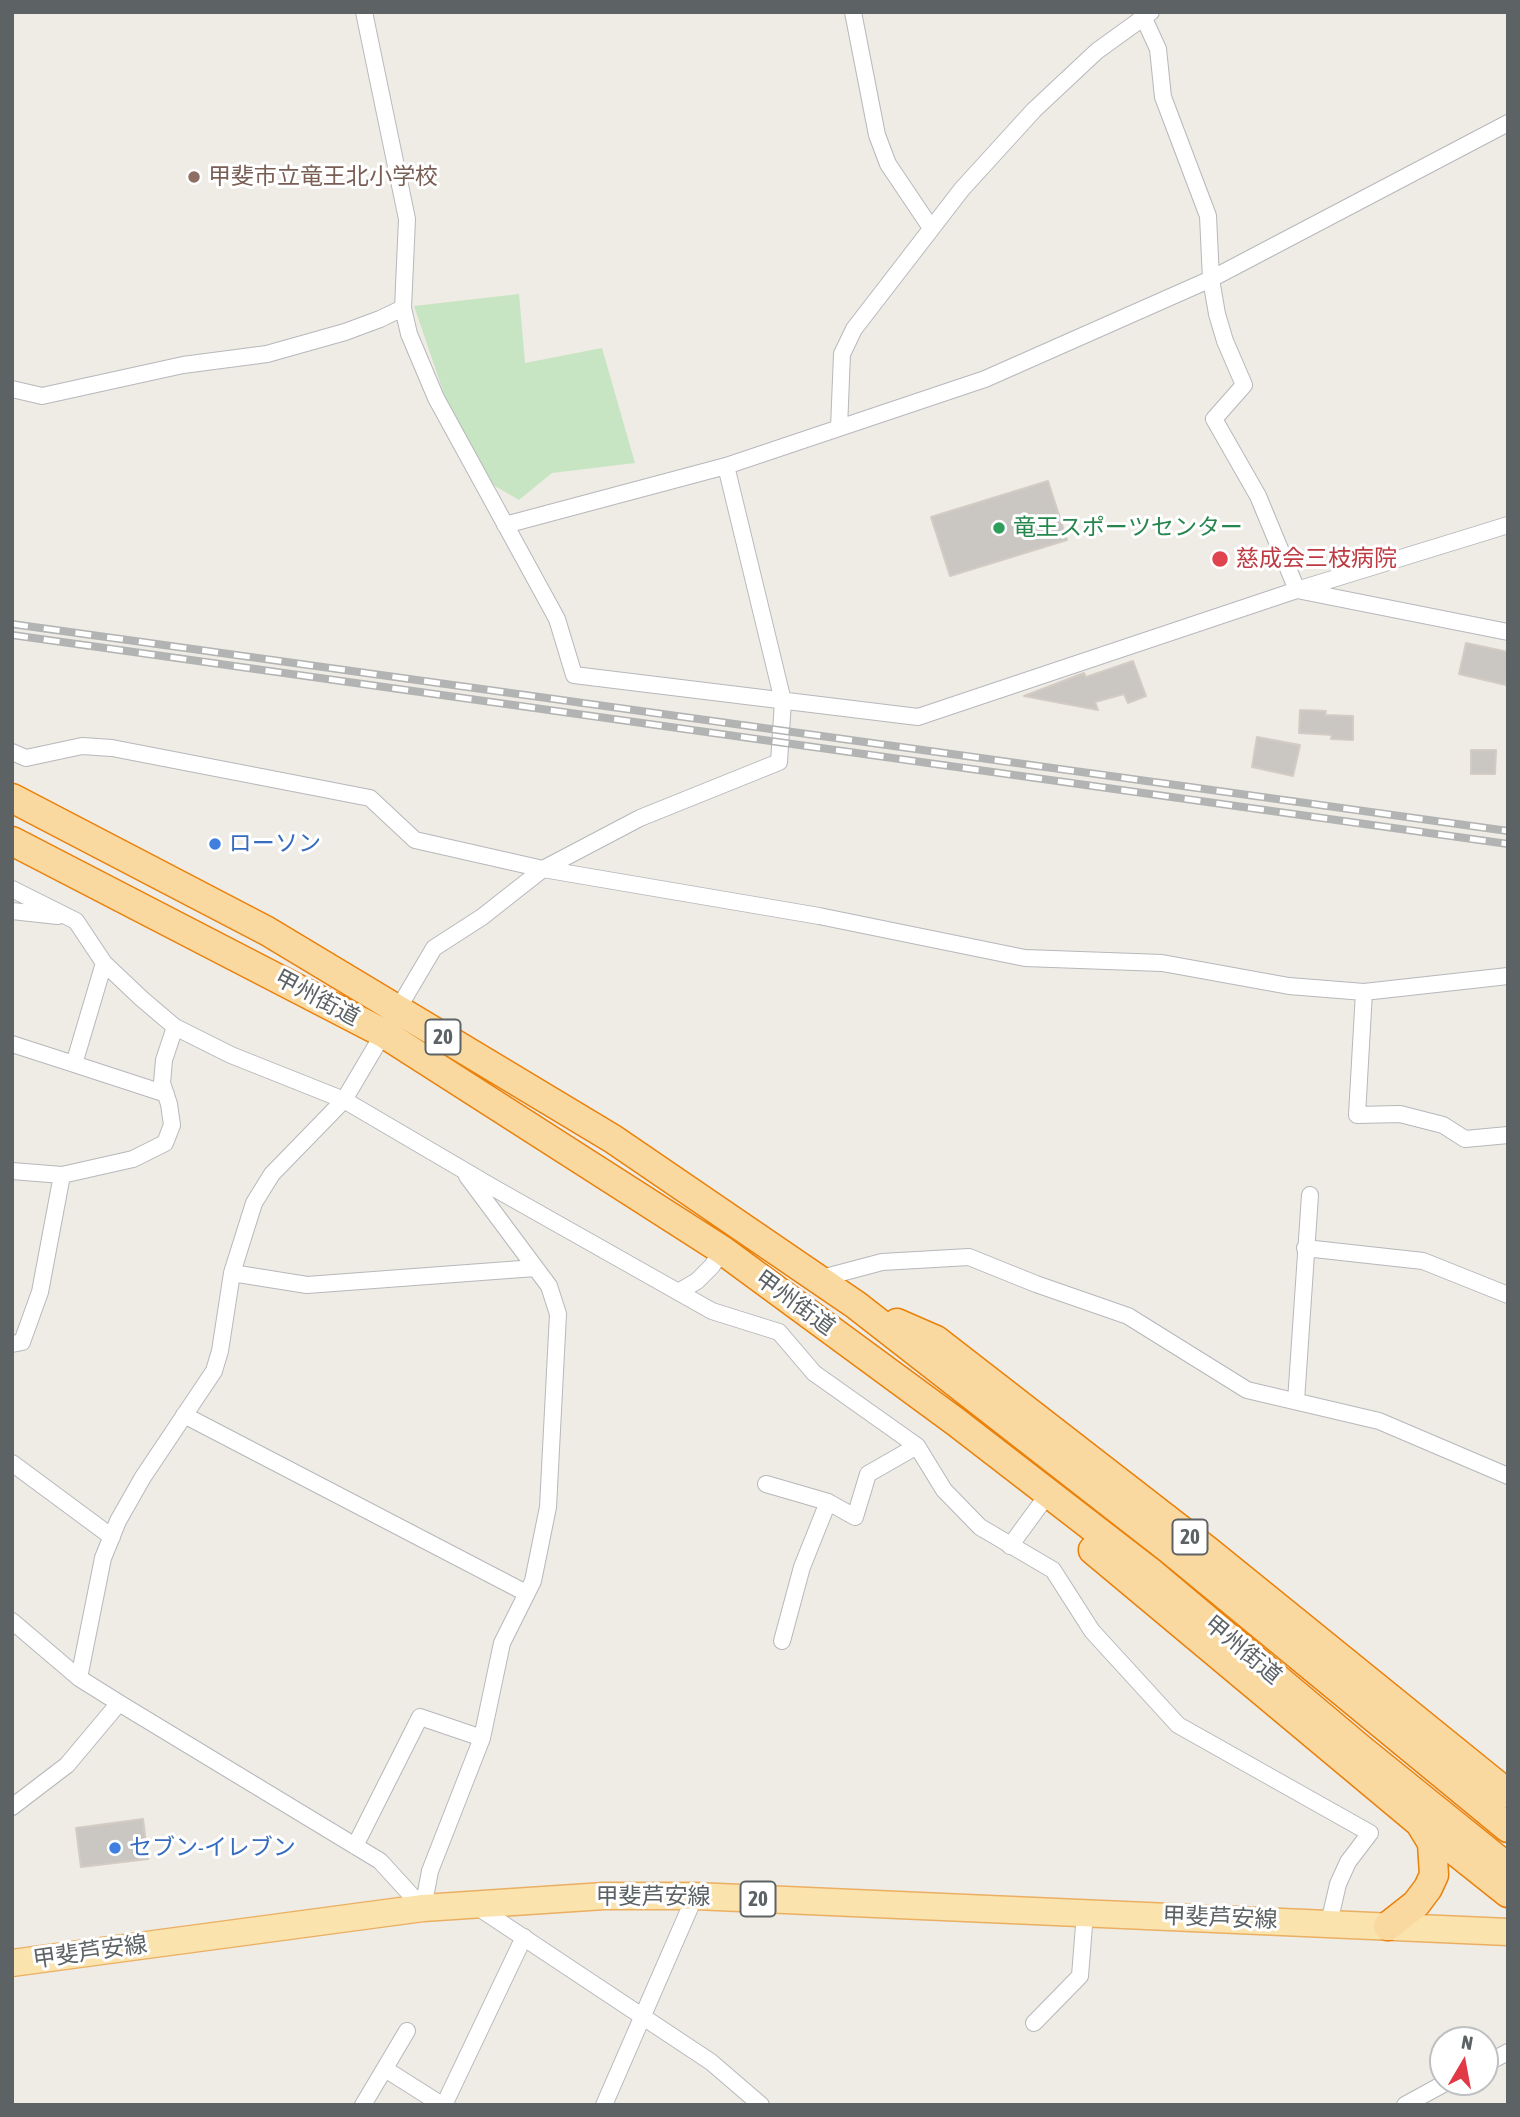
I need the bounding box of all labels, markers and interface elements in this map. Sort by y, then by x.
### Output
place label: 甲斐市立竜王北小学校 [208,163,438,191]
marker: 甲斐市立竜王北小学校 [186,169,202,185]
place label: 竜王スポーツセンター [1013,514,1243,542]
marker: 竜王スポーツセンター [991,520,1007,536]
place label: 慈成会三枝病院 [1236,545,1397,573]
marker: 慈成会三枝病院 [1210,549,1230,569]
place label: ローソン [229,830,321,858]
marker: ローソン [207,836,223,852]
street label: 甲州街道 [270,964,364,1032]
road number: 20 [426,1020,460,1054]
street label: 甲州街道 [750,1265,840,1341]
road number: 20 [1172,1520,1208,1554]
street label: 甲州街道 [1199,1610,1287,1690]
place label: セブン-イレブン [129,1834,296,1862]
marker: セブン-イレブン [107,1840,123,1856]
road number: 20 [740,1882,776,1916]
street label: 甲斐芦安線 [596,1883,710,1911]
street label: 甲斐芦安線 [1162,1902,1278,1934]
street label: 甲斐芦安線 [31,1930,149,1974]
north arrow [1429,2026,1499,2096]
text: N [1460,2030,1475,2054]

